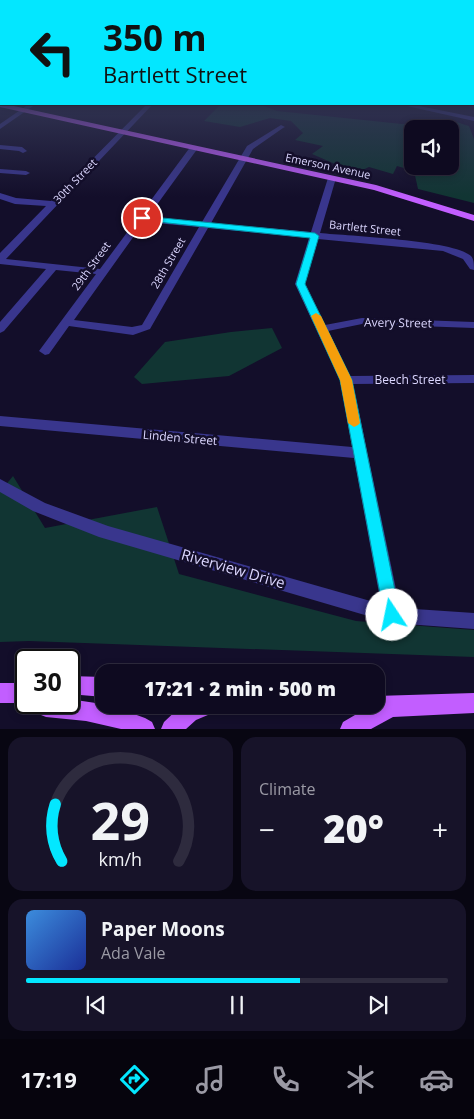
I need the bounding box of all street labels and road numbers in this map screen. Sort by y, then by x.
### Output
street label: Emerson Avenue [284,149,372,182]
street label: 30th Street [50,155,100,206]
street label: Bartlett Street [328,216,402,239]
street label: 28th Street [147,234,188,291]
street label: 29th Street [68,238,113,293]
street label: Avery Street [364,313,432,332]
street label: Beech Street [375,371,445,388]
street label: Linden Street [142,426,218,449]
street label: Riverview Drive [179,544,287,592]

